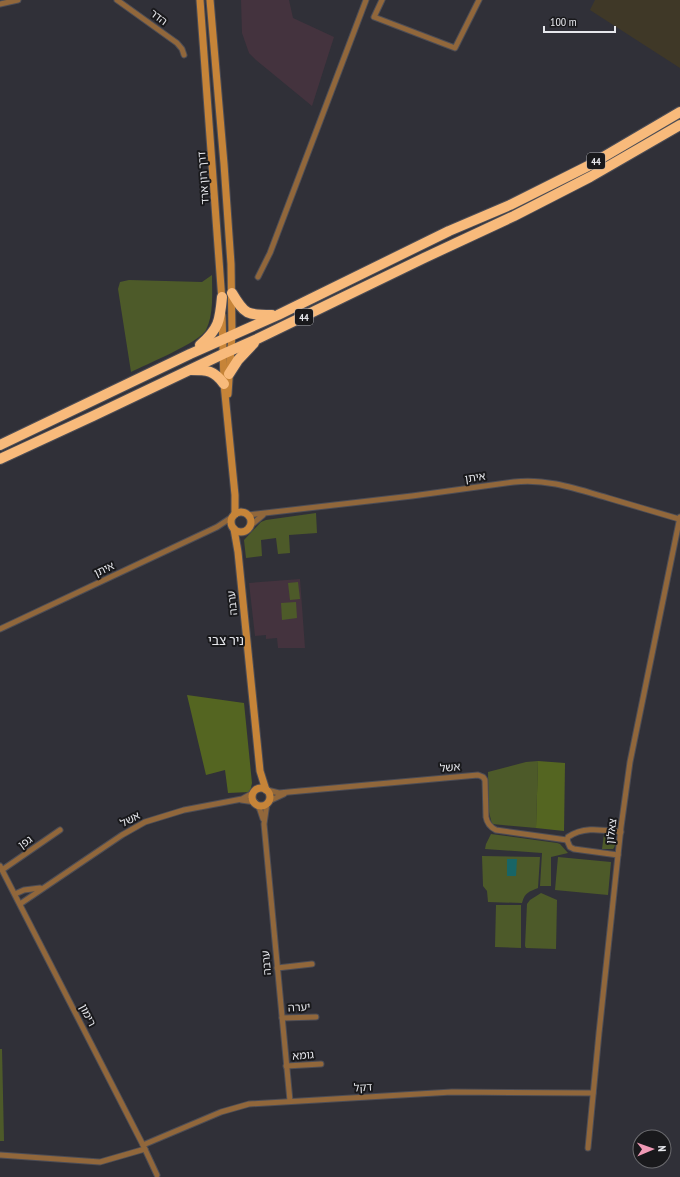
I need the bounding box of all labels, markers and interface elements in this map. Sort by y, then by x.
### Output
street label: הדר [148,6,171,28]
scale bar [544,8,615,34]
text: 100 m [550,14,577,29]
street label: דרך רון ארד [194,151,212,205]
road number: 44 [587,153,605,169]
road number: 44 [295,309,313,325]
street label: איתן [464,469,486,485]
street label: איתן [92,558,116,580]
street label: ערבה [224,590,240,616]
district label: ניר צבי [208,632,244,649]
street label: אשל [439,759,461,775]
street label: אשל [118,808,142,830]
street label: צאלון [602,817,620,845]
street label: גפן [15,832,35,852]
street label: ערבה [258,950,274,976]
street label: יערה [287,999,311,1015]
street label: רימון [77,1002,99,1028]
street label: גומא [292,1047,314,1063]
street label: דקל [353,1080,373,1094]
north arrow [632,1129,672,1169]
text: N [655,1145,669,1152]

